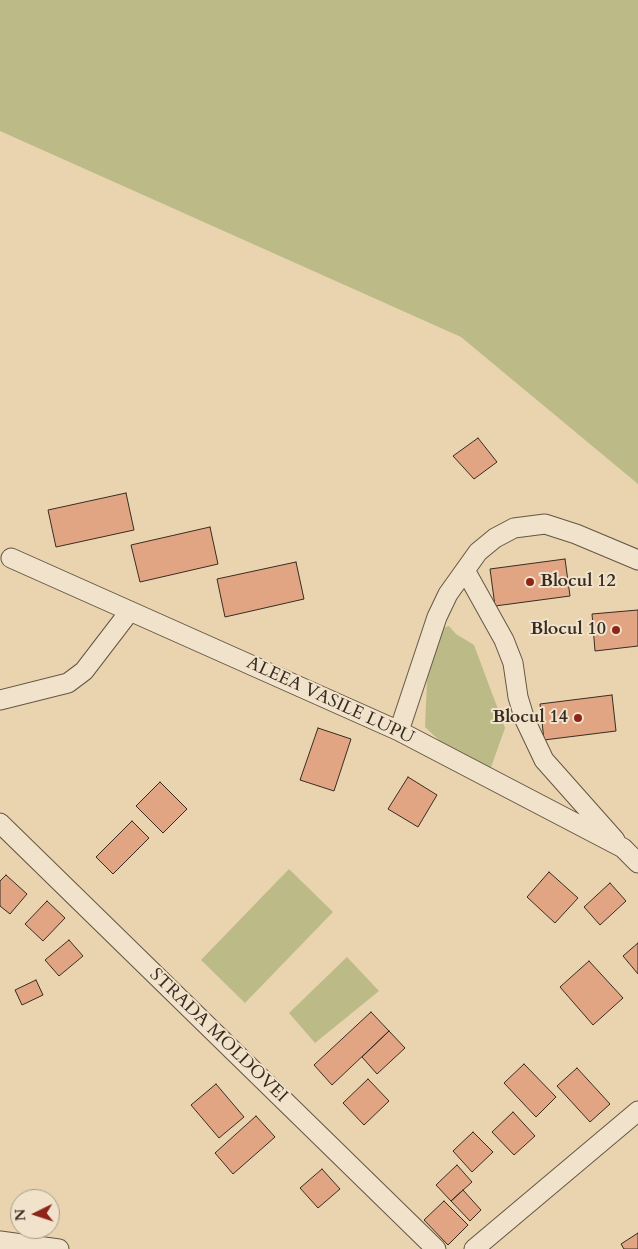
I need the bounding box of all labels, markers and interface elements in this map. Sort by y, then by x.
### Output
place label: Blocul 12 [540,571,616,593]
marker: Blocul 12 [524,576,536,588]
place label: Blocul 10 [530,619,606,641]
marker: Blocul 10 [610,624,622,636]
street label: ALEEA VASILE LUPU [243,653,417,749]
place label: Blocul 14 [492,707,568,729]
marker: Blocul 14 [572,712,584,724]
street label: STRADA MOLDOVEI [144,964,292,1108]
north arrow [10,1189,60,1239]
text: N [11,1208,30,1222]

